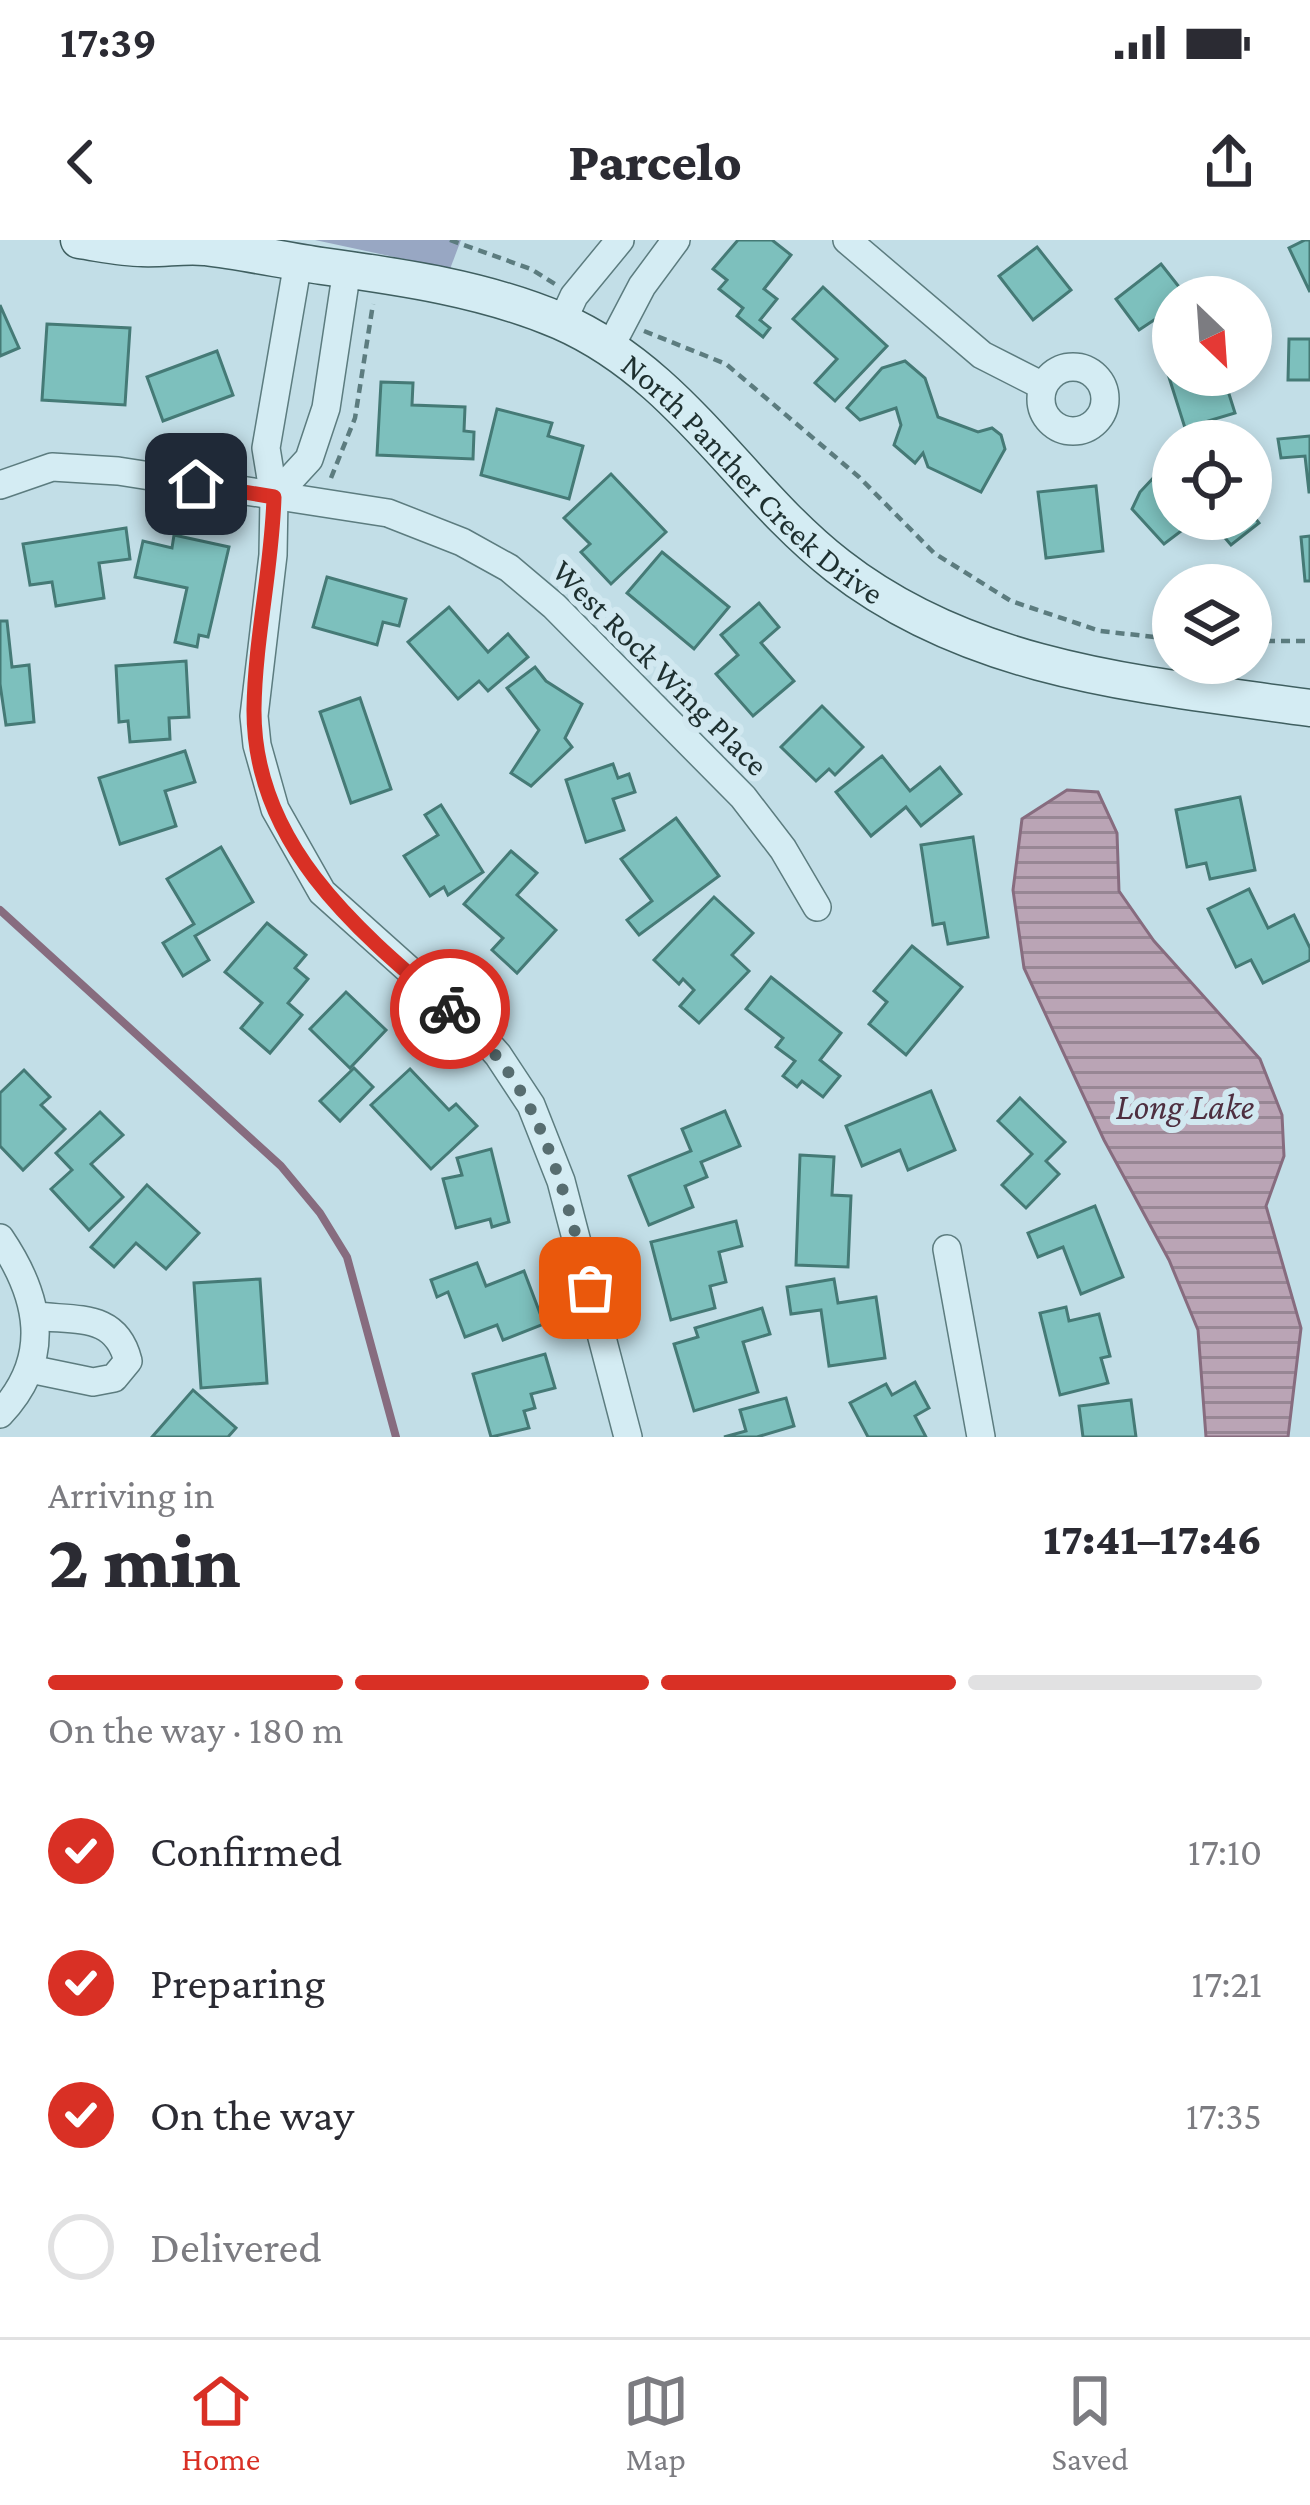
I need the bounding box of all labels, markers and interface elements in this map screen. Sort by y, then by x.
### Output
text: 17:39 [60,17,157,67]
icon: back [48,129,114,195]
icon: share [1196,129,1262,195]
text: Parcelo [568,132,742,192]
north arrow [1152,276,1272,396]
map controls [1152,276,1272,684]
street label: North Panther Creek Drive [615,345,890,612]
button: locate [1152,420,1272,540]
pin [145,433,247,535]
icon: home [163,451,229,517]
street label: West Rock Wing Place [545,552,776,783]
button: layers [1152,564,1272,684]
courier [390,949,510,1069]
icon: bike [417,976,483,1042]
water label: Long Lake [1116,1087,1255,1127]
pin [539,1237,641,1339]
icon: bag [557,1255,623,1321]
text: Arriving in [48,1473,215,1516]
text: 17:41–17:46 [1043,1514,1262,1564]
text: 2 min [48,1517,241,1604]
text: On the way · 180 m [48,1708,344,1751]
icon: check [48,1818,114,1884]
text: Confirmed [150,1826,342,1876]
text: 17:10 [1188,1830,1262,1873]
icon: check [48,1950,114,2016]
text: Preparing [150,1958,326,2008]
text: 17:21 [1191,1962,1262,2005]
icon: check [48,2082,114,2148]
text: On the way [150,2090,354,2140]
text: 17:35 [1186,2094,1262,2137]
text: Delivered [150,2222,322,2272]
tab: Home [181,2368,260,2477]
tab: Map [623,2368,689,2477]
tab: Saved [1051,2368,1129,2477]

